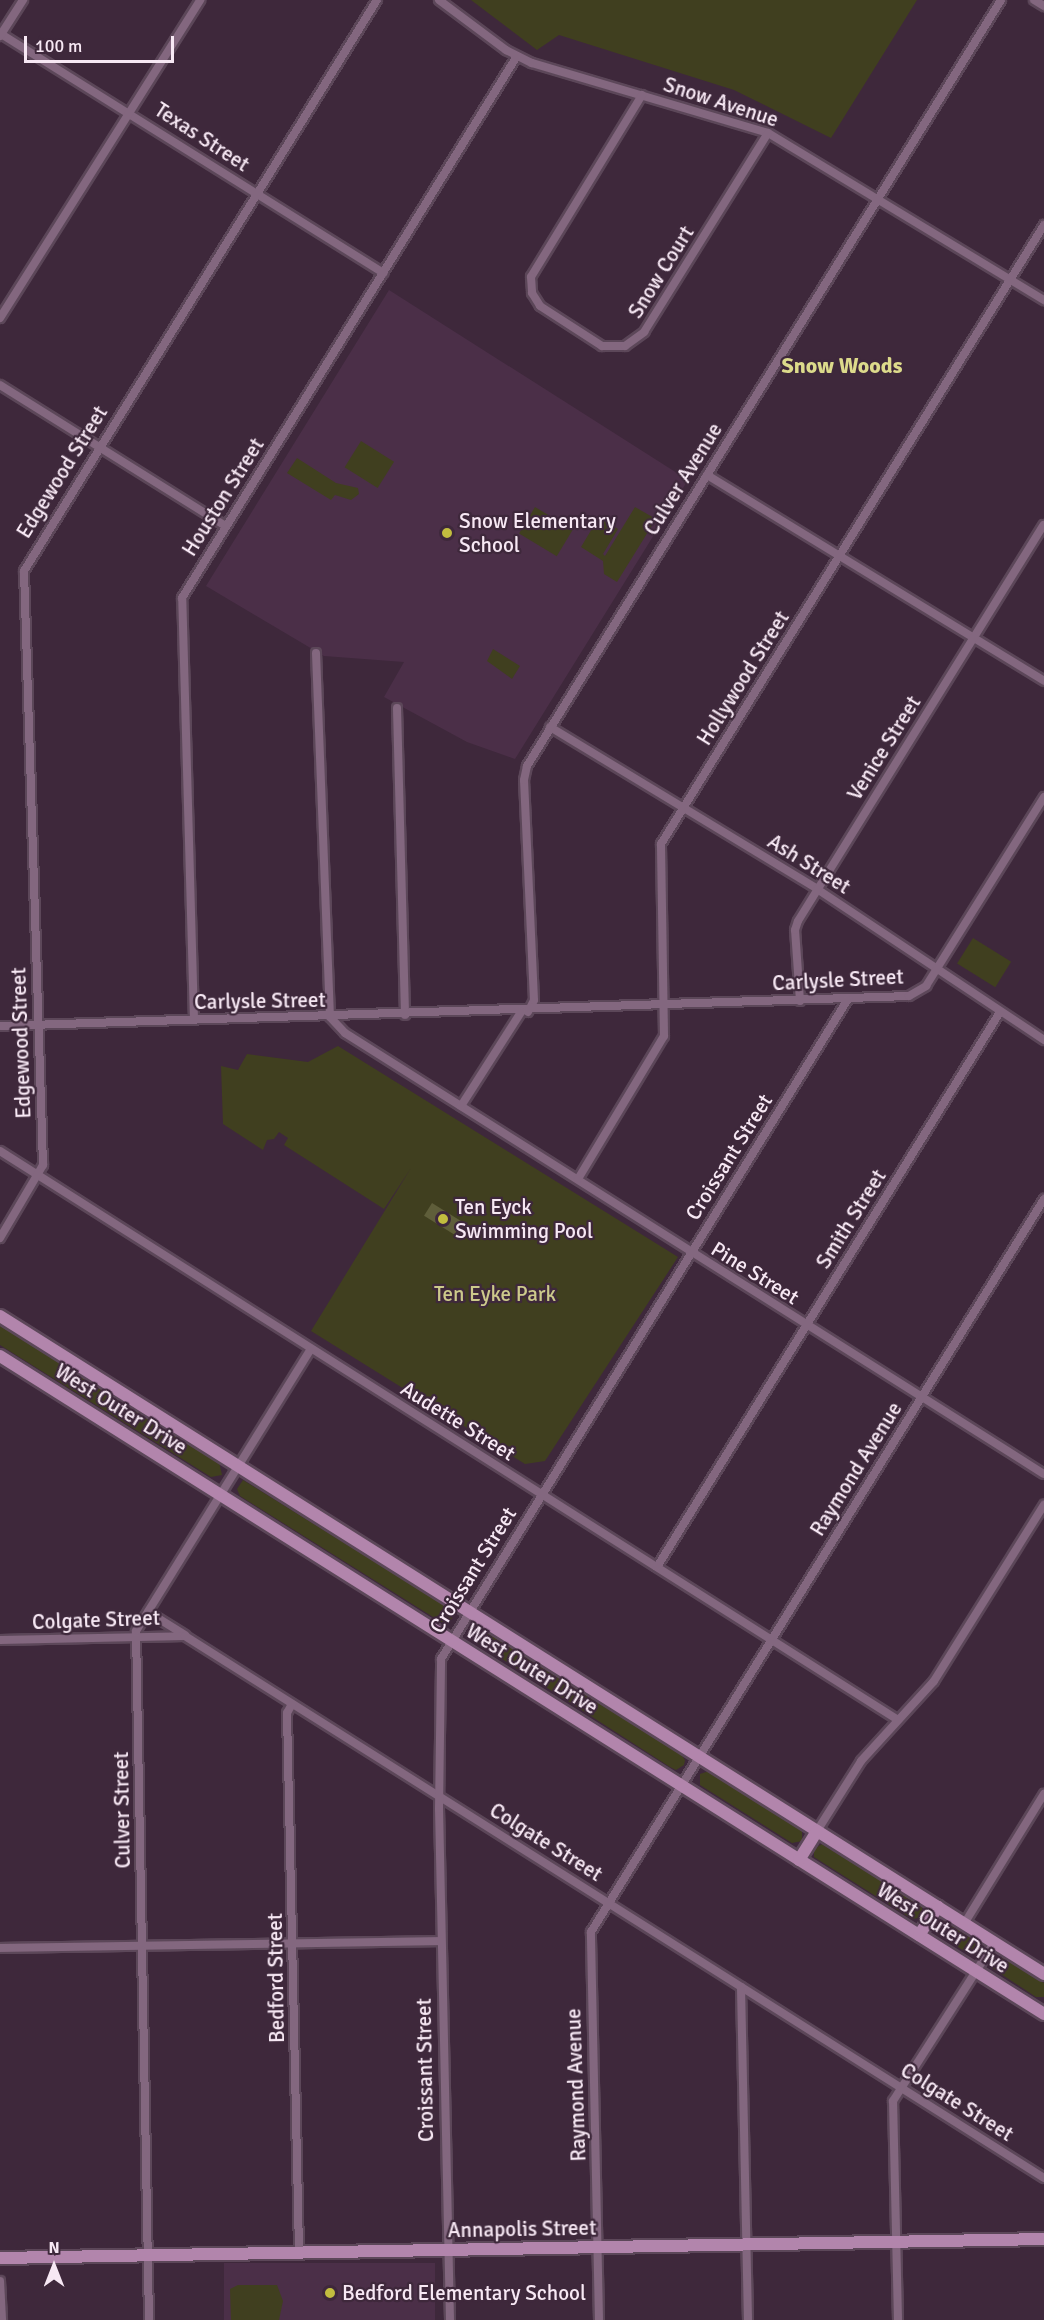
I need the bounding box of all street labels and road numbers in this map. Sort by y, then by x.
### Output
street label: Snow Avenue [660,72,782,132]
street label: Texas Street [150,97,254,177]
street label: Snow Court [623,221,699,323]
street label: Edgewood Street [11,401,113,543]
street label: Culver Avenue [638,418,728,540]
street label: Houston Street [177,433,269,561]
street label: Hollywood Street [692,606,794,750]
street label: Venice Street [842,691,926,805]
street label: Ash Street [763,829,855,899]
street label: Carlysle Street [772,964,904,996]
street label: Edgewood Street [6,967,36,1119]
street label: Carlysle Street [194,987,326,1015]
street label: Croissant Street [680,1089,778,1225]
street label: Smith Street [811,1165,891,1273]
street label: Pine Street [706,1236,804,1310]
street label: West Outer Drive [50,1358,192,1460]
street label: Audette Street [396,1376,520,1466]
street label: Raymond Avenue [805,1397,907,1541]
street label: Croissant Street [424,1502,522,1638]
street label: Colgate Street [32,1605,160,1635]
street label: West Outer Drive [461,1618,603,1720]
street label: Culver Street [108,1751,136,1869]
street label: Colgate Street [485,1797,607,1887]
street label: West Outer Drive [872,1877,1014,1979]
street label: Bedford Street [262,1913,290,2043]
street label: Croissant Street [411,1998,439,2142]
street label: Raymond Avenue [561,2008,591,2162]
street label: Colgate Street [896,2057,1018,2147]
street label: Annapolis Street [447,2215,597,2243]

